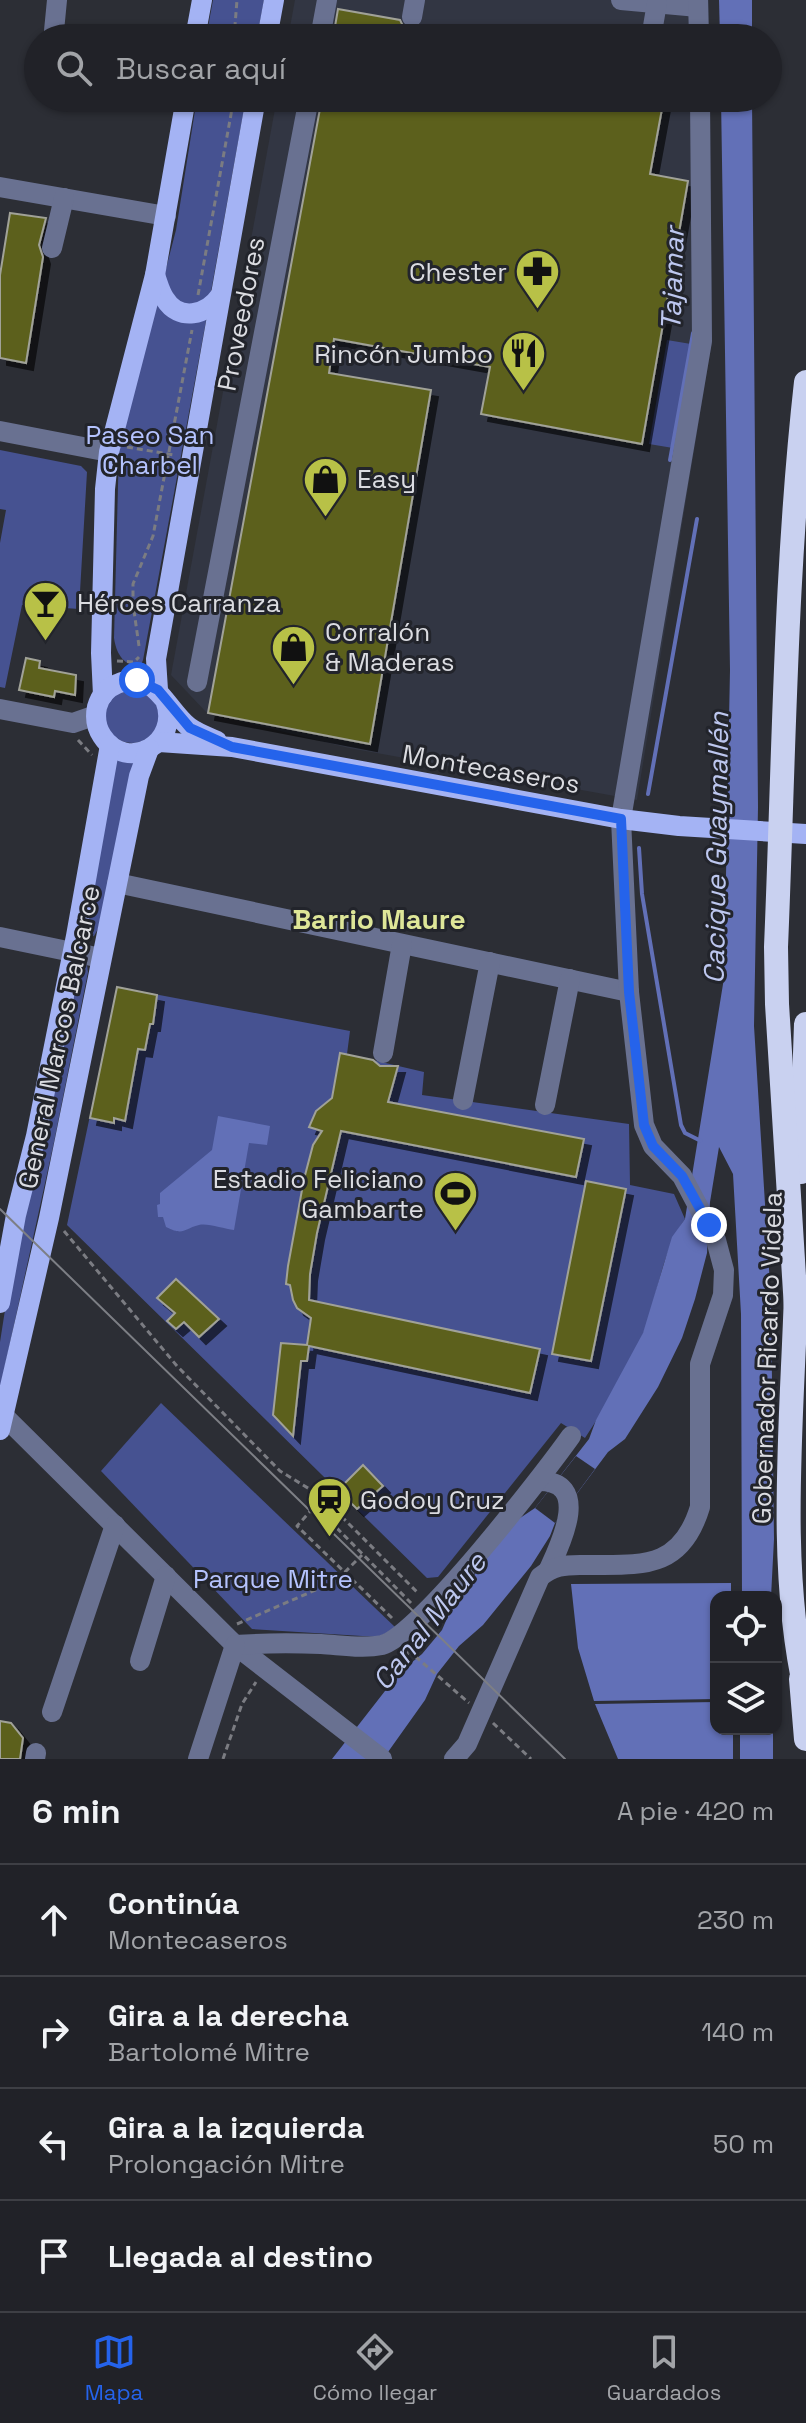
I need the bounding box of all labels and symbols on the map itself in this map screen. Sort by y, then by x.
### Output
water label: Tajamar [652,223,692,332]
street label: Proveedores [209,234,273,394]
pharmacy icon: Chester [514,248,562,311]
place label: Chester [409,255,507,289]
restaurant icon: Rincón Jumbo [500,330,548,393]
place label: Rincón Jumbo [314,337,493,371]
park label: Paseo San Charbel [86,418,214,482]
shop icon: Easy [302,455,350,518]
place label: Easy [357,462,416,496]
bar icon: Héroes Carranza [22,579,70,642]
place label: Héroes Carranza [77,586,281,620]
place label: Corralón & Maderas [325,615,455,679]
shop icon: Corralón & Maderas [270,623,318,686]
route start [119,662,155,698]
water label: Cacique Guaymallén [696,711,736,984]
street label: Montecaseros [400,737,582,801]
street label: General Marcos Balcarce [10,882,108,1192]
district label: Barrio Maure [292,901,466,937]
place label: Estadio Feliciano Gambarte [213,1162,424,1226]
sports icon: Estadio Feliciano Gambarte [431,1170,479,1233]
street label: Gobernador Ricardo Videla [744,1191,790,1525]
route end [691,1207,727,1243]
station icon: Godoy Cruz [305,1476,353,1539]
place label: Godoy Cruz [360,1483,505,1517]
water label: Canal Maure [364,1544,495,1697]
park label: Parque Mitre [193,1562,353,1596]

